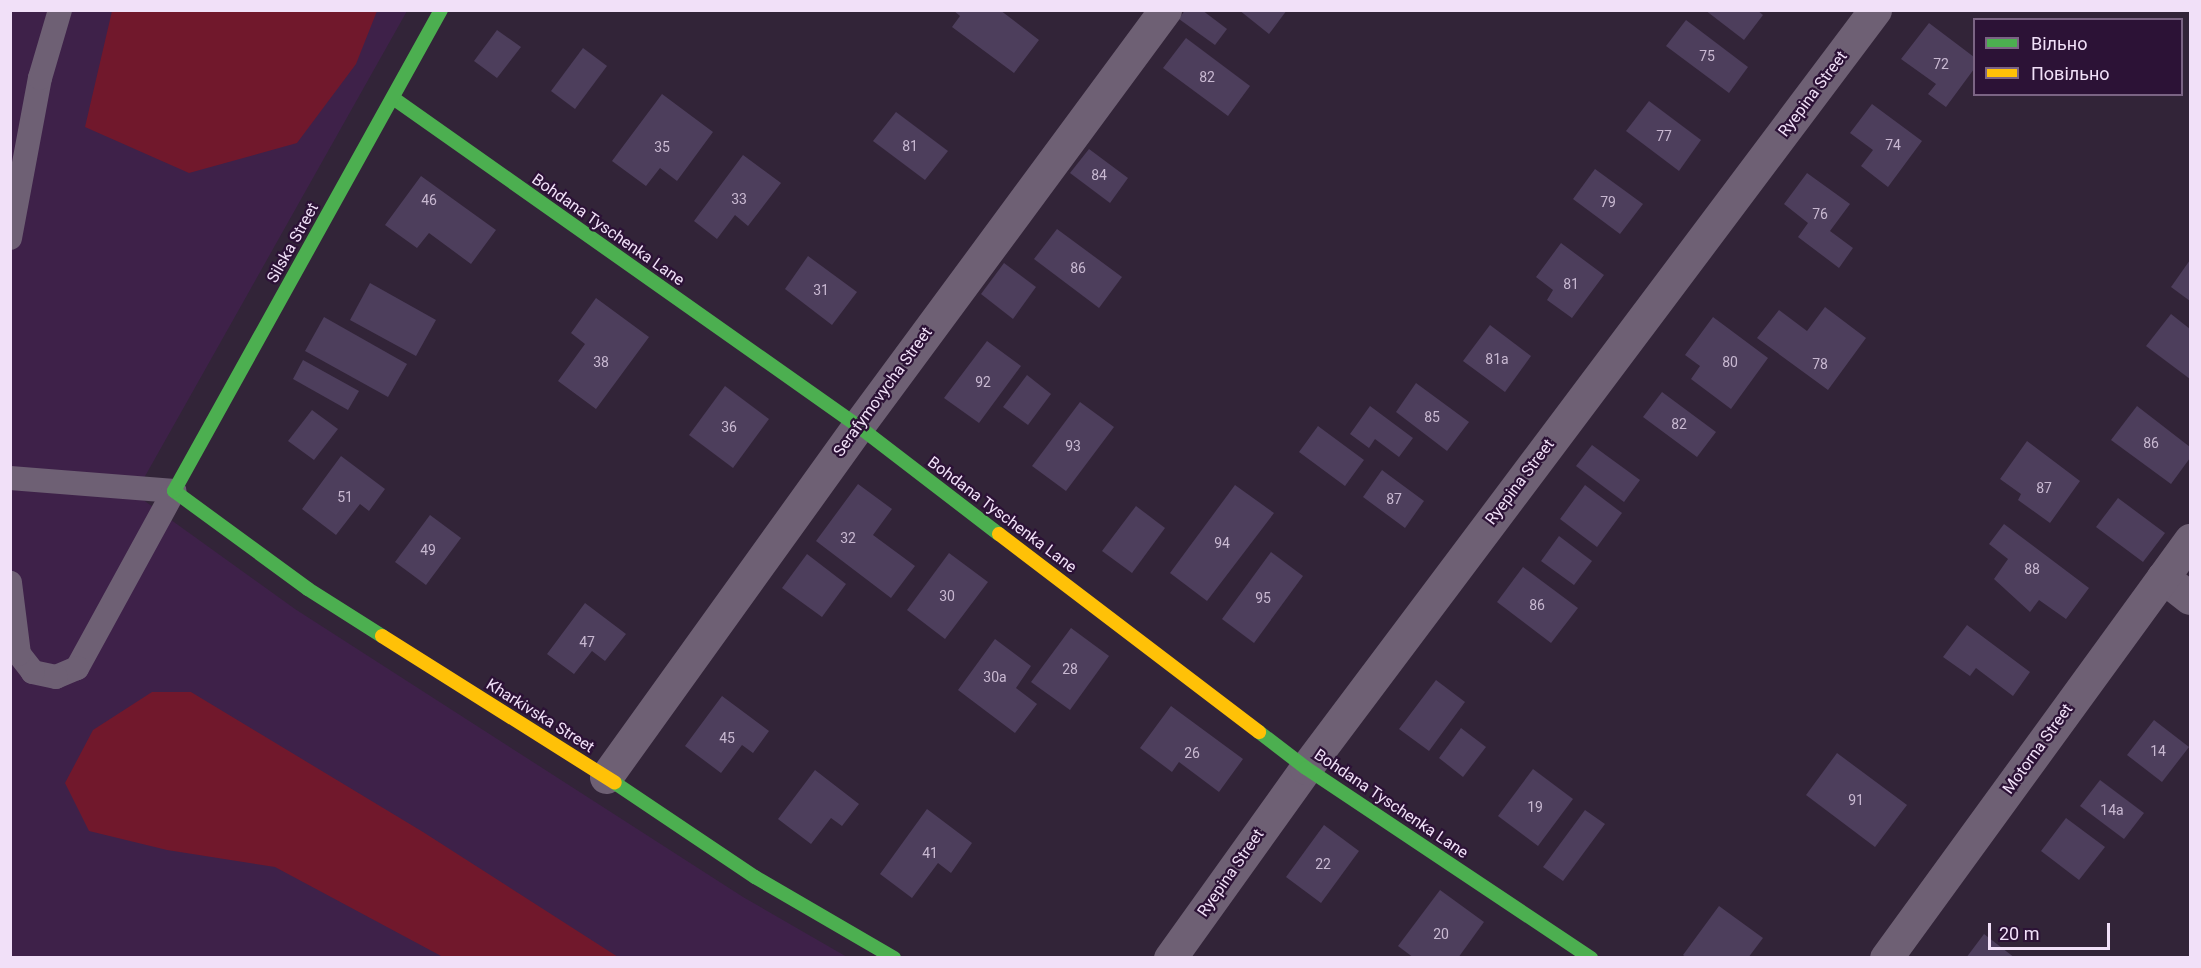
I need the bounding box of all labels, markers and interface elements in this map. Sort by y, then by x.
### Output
legend [1973,18,2183,96]
text: Вільно [2031,33,2087,54]
street label: Ryepina Street [1775,47,1851,141]
house number: 75 [1699,48,1715,64]
house number: 72 [1933,56,1949,72]
text: Повільно [2031,63,2110,84]
house number: 82 [1199,69,1215,85]
house number: 77 [1656,128,1672,144]
house number: 74 [1885,137,1901,153]
house number: 81 [902,138,918,154]
house number: 35 [654,139,670,155]
house number: 84 [1091,167,1107,183]
street label: Bohdana Tyschenka Lane [528,170,688,290]
house number: 33 [731,191,747,207]
house number: 46 [421,192,437,208]
house number: 79 [1600,194,1616,210]
street label: Silska Street [263,200,323,286]
house number: 76 [1812,206,1828,222]
house number: 86 [1070,260,1086,276]
house number: 81 [1563,276,1579,292]
house number: 31 [813,282,829,298]
street label: Serafymovycha Street [830,324,936,460]
house number: 81а [1485,351,1509,367]
house number: 38 [593,354,609,370]
house number: 80 [1722,354,1738,370]
house number: 78 [1812,356,1828,372]
house number: 92 [975,374,991,390]
house number: 85 [1424,409,1440,425]
house number: 82 [1671,416,1687,432]
house number: 36 [721,419,737,435]
street label: Ryepina Street [1482,435,1558,529]
house number: 86 [2143,435,2159,451]
house number: 93 [1065,438,1081,454]
street label: Bohdana Tyschenka Lane [924,453,1080,577]
house number: 87 [2036,480,2052,496]
house number: 51 [337,489,353,505]
house number: 87 [1386,491,1402,507]
house number: 32 [840,530,856,546]
house number: 94 [1214,535,1230,551]
house number: 49 [420,542,436,558]
house number: 88 [2024,561,2040,577]
house number: 30 [939,588,955,604]
house number: 95 [1255,590,1271,606]
house number: 86 [1529,597,1545,613]
house number: 47 [579,634,595,650]
house number: 28 [1062,661,1078,677]
house number: 30а [983,669,1007,685]
street label: Kharkivska Street [482,675,598,757]
street label: Motorna Street [1999,700,2077,798]
house number: 45 [719,730,735,746]
house number: 14 [2150,743,2166,759]
house number: 26 [1184,745,1200,761]
street label: Bohdana Tyschenka Lane [1310,745,1472,863]
house number: 91 [1848,792,1864,808]
house number: 19 [1527,799,1543,815]
house number: 14а [2100,802,2124,818]
street label: Ryepina Street [1194,826,1268,920]
house number: 41 [922,845,938,861]
house number: 22 [1315,856,1331,872]
scale bar [1991,911,2112,949]
text: 20 m [1999,923,2039,944]
house number: 20 [1433,926,1449,942]

